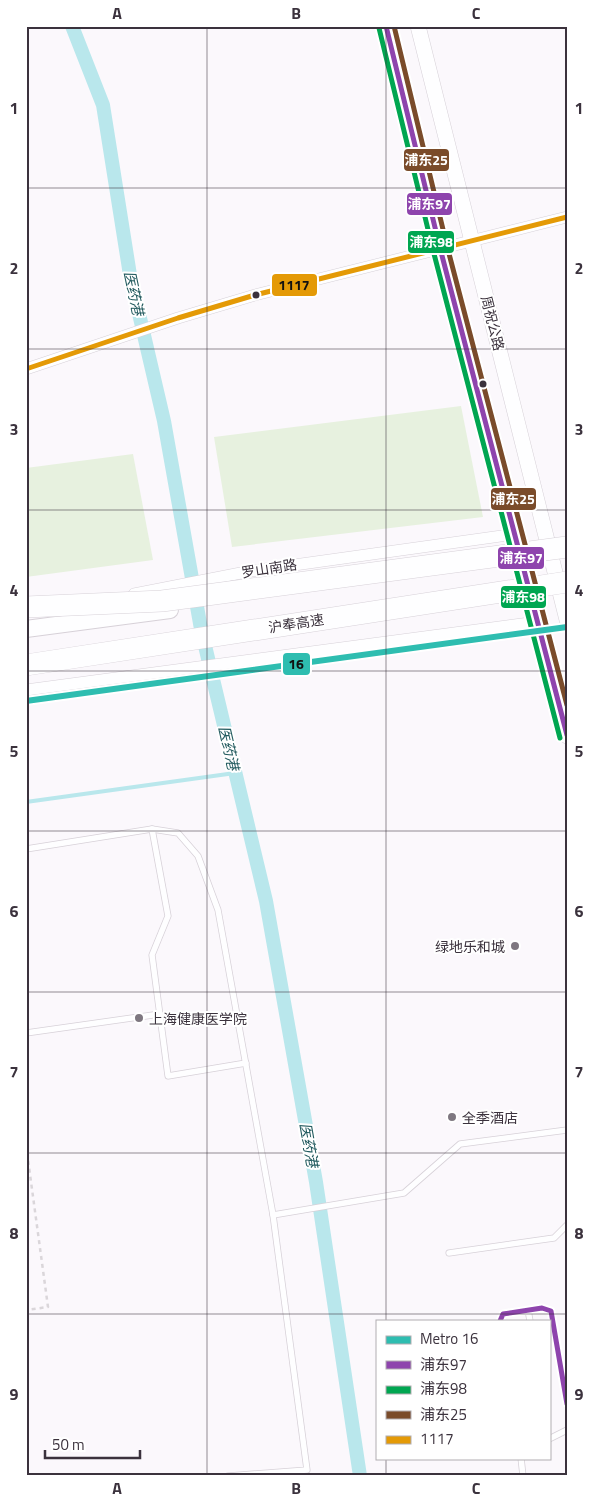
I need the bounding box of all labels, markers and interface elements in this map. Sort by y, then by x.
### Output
text: A [112,1,122,25]
text: B [291,1,301,25]
text: C [472,1,481,25]
text: 1 [10,96,18,120]
text: 1 [575,96,583,120]
line badge: 浦东25 [403,148,450,172]
text: 浦东25 [404,149,448,170]
line badge: 浦东97 [406,192,453,216]
text: 浦东97 [407,193,451,214]
line badge: 浦东98 [407,230,455,254]
text: 浦东98 [409,231,453,252]
text: 2 [10,256,18,280]
text: 2 [575,256,583,280]
water label: 医药港 [118,269,150,319]
line badge: 1117 [271,273,318,297]
text: 1117 [278,274,310,295]
unlabelled marker [251,290,261,300]
street label: 周祝公路 [476,293,510,353]
unlabelled marker [478,379,488,389]
text: 3 [10,417,18,441]
text: 3 [575,417,583,441]
line badge: 浦东25 [490,487,537,511]
text: 浦东25 [491,488,535,509]
line badge: 浦东97 [497,546,545,570]
text: 浦东97 [499,547,543,568]
street label: 罗山南路 [240,553,298,583]
text: 4 [10,578,19,602]
text: 4 [575,578,584,602]
line badge: 浦东98 [500,585,547,609]
text: 浦东98 [501,586,545,607]
street label: 沪奉高速 [267,608,325,638]
line badge: 16 [282,652,311,676]
text: 16 [288,653,304,674]
water label: 医药港 [213,723,246,774]
text: 5 [10,739,19,763]
text: 5 [575,739,584,763]
text: 6 [10,899,19,923]
text: 6 [575,899,584,923]
place label: 绿地乐和城 [435,936,505,957]
marker: 绿地乐和城 [509,940,521,952]
place label: 上海健康医学院 [149,1008,247,1029]
marker: 上海健康医学院 [133,1012,145,1024]
text: 7 [10,1060,18,1084]
text: 7 [575,1060,583,1084]
place label: 全季酒店 [462,1107,518,1128]
marker: 全季酒店 [446,1111,458,1123]
water label: 医药港 [294,1121,325,1171]
text: 8 [10,1221,19,1245]
text: 8 [575,1221,584,1245]
legend [376,1320,550,1460]
text: Metro 16 [420,1327,478,1350]
text: 浦东97 [420,1353,467,1376]
text: 浦东98 [420,1377,467,1400]
text: 9 [10,1382,19,1406]
text: 9 [575,1382,584,1406]
text: 浦东25 [420,1403,467,1426]
scale bar [45,1427,140,1459]
text: 1117 [420,1427,454,1450]
text: 50 m [52,1433,85,1456]
text: A [112,1476,122,1500]
text: B [291,1476,301,1500]
text: C [472,1476,481,1500]

